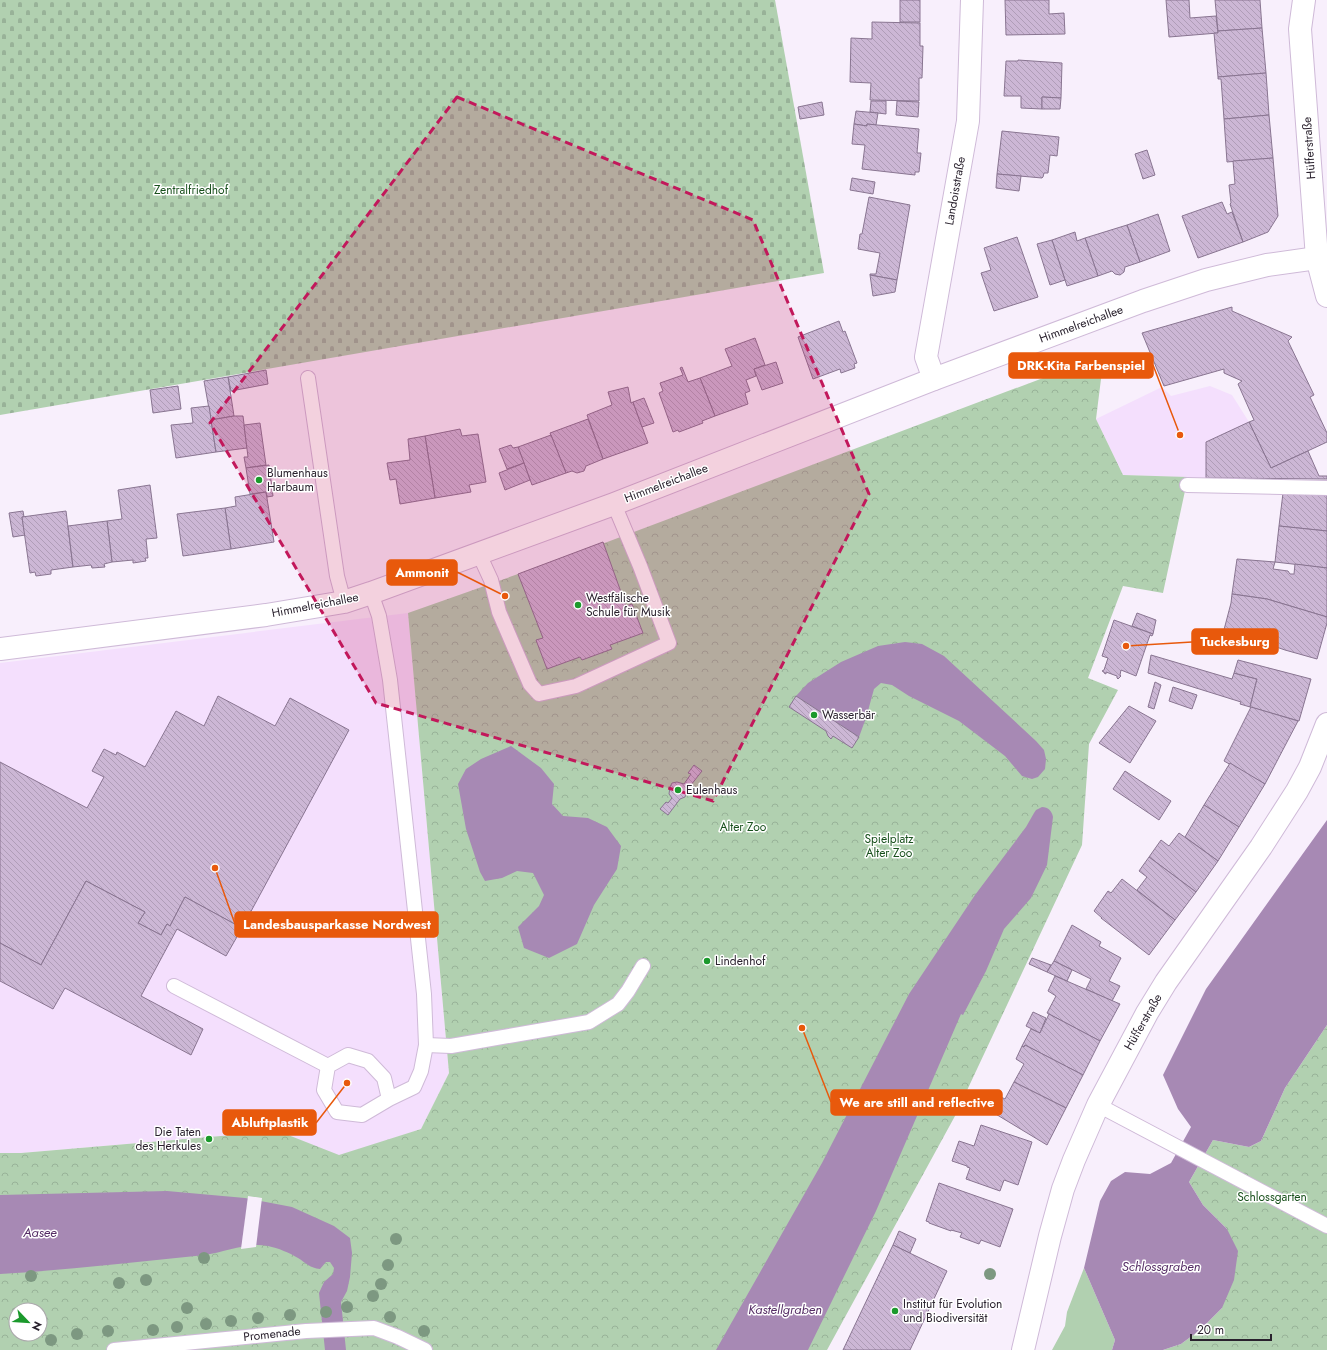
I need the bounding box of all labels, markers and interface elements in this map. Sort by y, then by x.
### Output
street label: Hüfferstraße [1298,116,1320,180]
street label: Landoisstraße [940,155,970,227]
park label: Zentralfriedhof [154,181,229,199]
street label: Himmelreichallee [1036,300,1126,348]
callout: DRK-Kita Farbenspiel [1009,353,1153,378]
text: DRK-Kita Farbenspiel [1017,356,1145,375]
street label: Himmelreichallee [622,459,710,507]
place label: Blumenhaus Harbaum [267,464,328,496]
marker: Blumenhaus Harbaum [254,475,264,485]
callout: Ammonit [387,560,457,585]
text: Ammonit [394,563,450,582]
street label: Himmelreichallee [270,588,360,622]
place label: Westfälische Schule für Musik [586,589,671,621]
marker: Westfälische Schule für Musik [573,600,583,610]
callout: Tuckesburg [1192,629,1278,654]
text: Tuckesburg [1200,632,1270,651]
place label: Wasserbär [822,706,876,724]
marker: Wasserbär [809,710,819,720]
place label: Eulenhaus [686,781,738,799]
marker: Eulenhaus [673,785,683,795]
park label: Alter Zoo [720,818,767,836]
park label: Spielplatz Alter Zoo [864,830,914,862]
callout: Landesbausparkasse Nordwest [235,912,438,937]
text: Landesbausparkasse Nordwest [243,915,432,934]
place label: Lindenhof [715,952,766,970]
marker: Lindenhof [702,956,712,966]
street label: Hüfferstraße [1120,990,1166,1054]
callout: We are still and reflective [831,1090,1002,1115]
text: We are still and reflective [840,1093,995,1112]
callout: Abluftplastik [223,1110,316,1135]
text: Abluftplastik [231,1113,309,1132]
place label: Die Taten des Herkules [135,1123,201,1155]
marker: Die Taten des Herkules [204,1134,214,1144]
park label: Schlossgarten [1237,1188,1307,1206]
water label: Aasee [22,1223,57,1242]
water label: Schlossgraben [1122,1257,1201,1276]
place label: Institut für Evolution und Biodiversität [903,1295,1002,1327]
water label: Kastellgraben [748,1300,822,1319]
north arrow [8,1302,48,1342]
marker: Institut für Evolution und Biodiversität [890,1306,900,1316]
scale bar [1191,1316,1271,1342]
text: N [28,1319,46,1334]
text: 20 m [1197,1321,1224,1339]
street label: Promenade [242,1322,302,1346]

